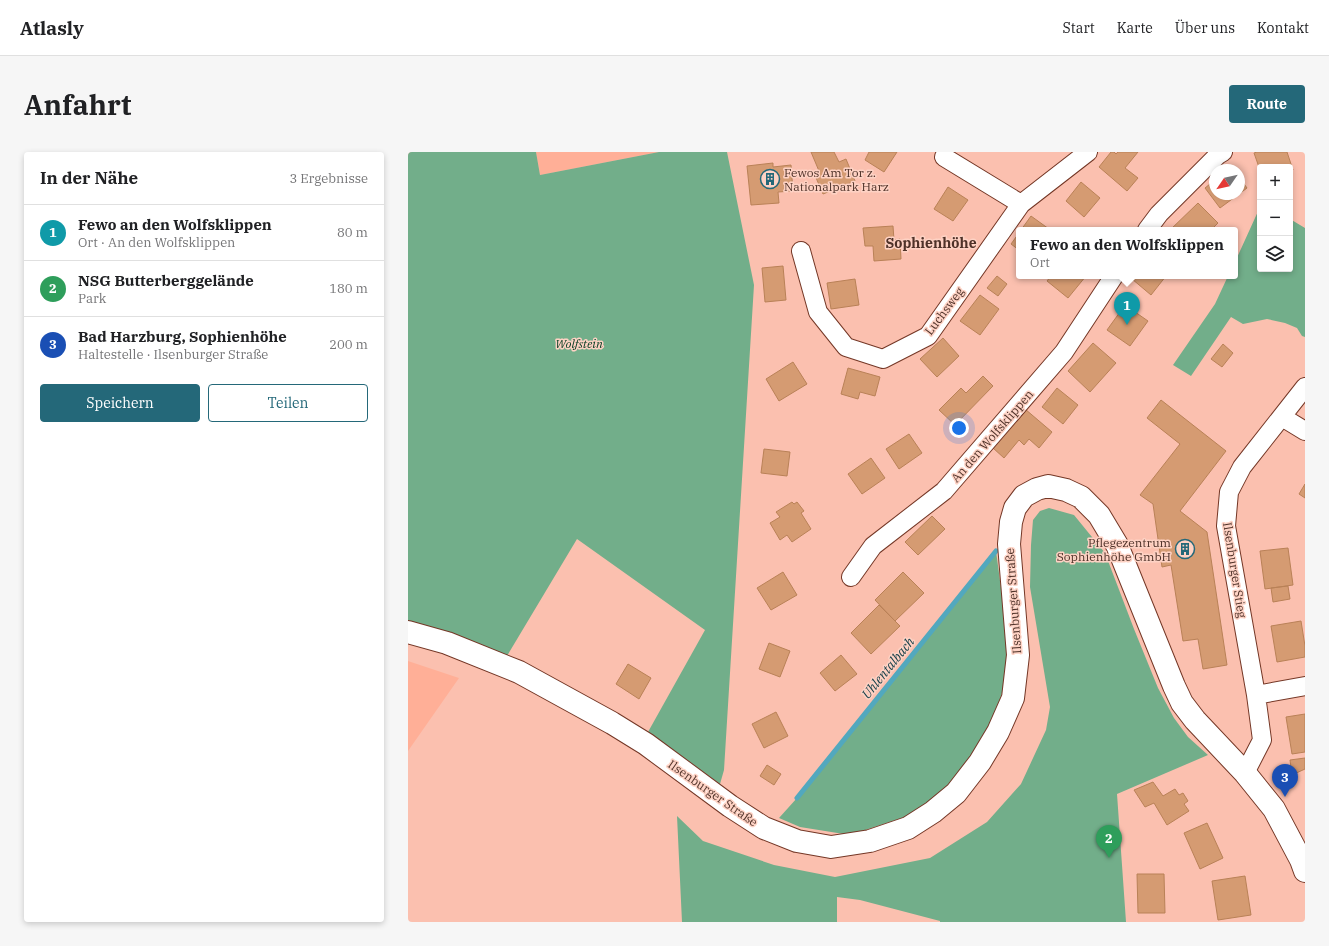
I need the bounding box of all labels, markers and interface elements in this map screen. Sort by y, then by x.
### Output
text: Atlasly [20,16,84,40]
text: Start [1063,19,1095,37]
text: Karte [1117,19,1153,37]
text: Über uns [1175,19,1235,37]
text: Kontakt [1257,19,1309,37]
button: Route [1229,85,1305,123]
text: Anfahrt [24,86,132,123]
north arrow [1209,164,1245,200]
map controls [1257,164,1293,272]
button: + [1257,164,1293,200]
place label: Fewos Am Tor z. Nationalpark Harz [784,165,889,194]
text: In der Nähe [40,167,138,189]
building icon: Fewos Am Tor z. Nationalpark Harz [759,168,781,190]
text: 3 Ergebnisse [289,170,368,187]
button: − [1257,200,1293,236]
text: Fewo an den Wolfsklippen [78,215,272,234]
text: 1 [49,224,57,241]
text: 80 m [337,224,368,241]
popup [1016,227,1238,279]
text: Ort · An den Wolfsklippen [78,234,235,251]
district label: Sophienhöhe [885,234,977,252]
text: Fewo an den Wolfsklippen [1030,235,1224,254]
button: layers [1257,236,1293,272]
text: Ort [1030,254,1050,271]
text: NSG Butterberggelände [78,271,254,290]
text: 2 [49,280,57,297]
text: 180 m [329,280,368,297]
street label: Luchsweg [921,284,967,338]
text: Park [78,290,106,307]
pin: 1 [1114,292,1140,325]
text: Bad Harzburg, Sophienhöhe [78,327,287,346]
text: 3 [49,336,57,353]
text: 200 m [329,336,368,353]
park label: Wolfstein [555,336,603,351]
text: Haltestelle · Ilsenburger Straße [78,346,268,363]
button: Speichern [40,384,200,422]
button: Teilen [208,384,368,422]
street label: An den Wolfsklippen [948,386,1036,485]
your location [949,418,969,438]
street label: Ilsenburger Stieg [1220,521,1250,619]
place label: Pflegezentrum Sophienhöhe GmbH [1057,535,1172,564]
building icon: Pflegezentrum Sophienhöhe GmbH [1174,538,1196,560]
street label: Ilsenburger Straße [1002,548,1024,654]
water label: Uhlentalbach [858,634,918,702]
street label: Ilsenburger Straße [665,756,761,830]
pin: 3 [1272,764,1298,797]
pin: 2 [1096,825,1122,858]

